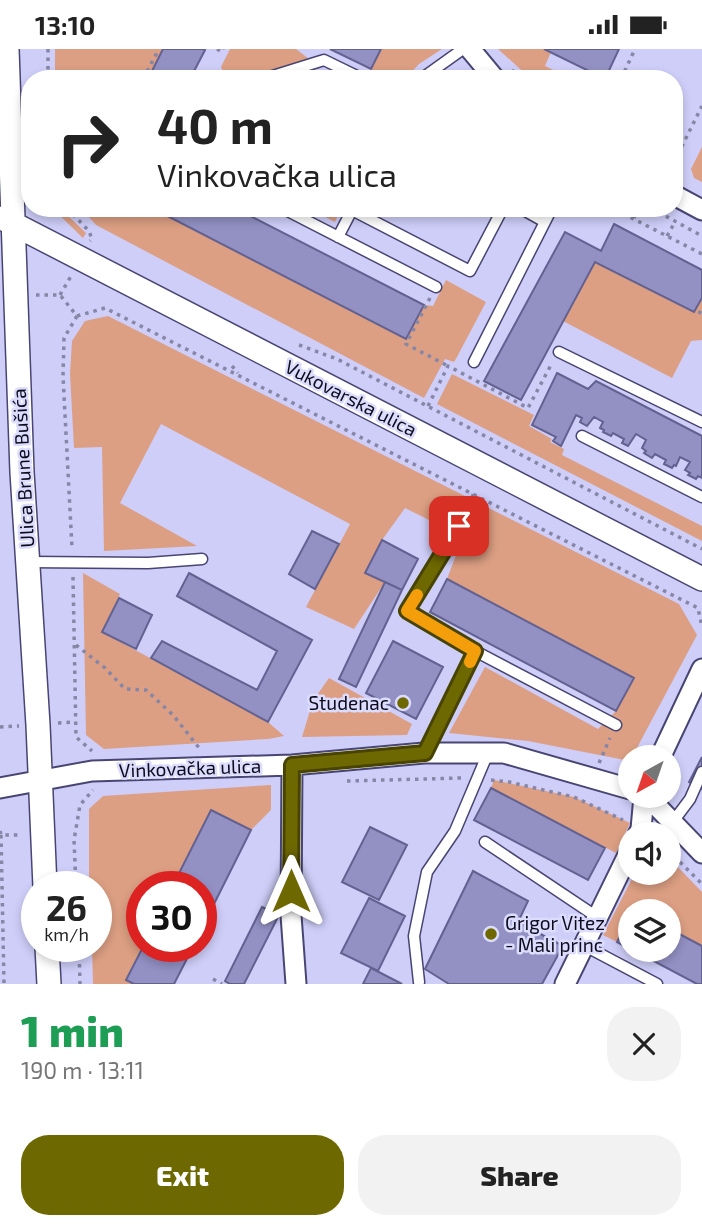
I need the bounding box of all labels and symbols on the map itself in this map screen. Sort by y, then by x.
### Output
street label: Vukovarska ulica [281,354,421,441]
street label: Ulica Brune Bušića [7,388,38,548]
pin [429,496,489,556]
place label: Studenac [309,691,389,714]
marker: Studenac [395,695,411,711]
north arrow [618,745,681,809]
street label: Vinkovačka ulica [118,754,262,781]
position arrow [254,854,328,928]
speed limit sign: 30 [126,871,217,962]
place label: Grigor Vitez - Mali princ [505,911,605,956]
marker: Grigor Vitez - Mali princ [483,926,499,942]

